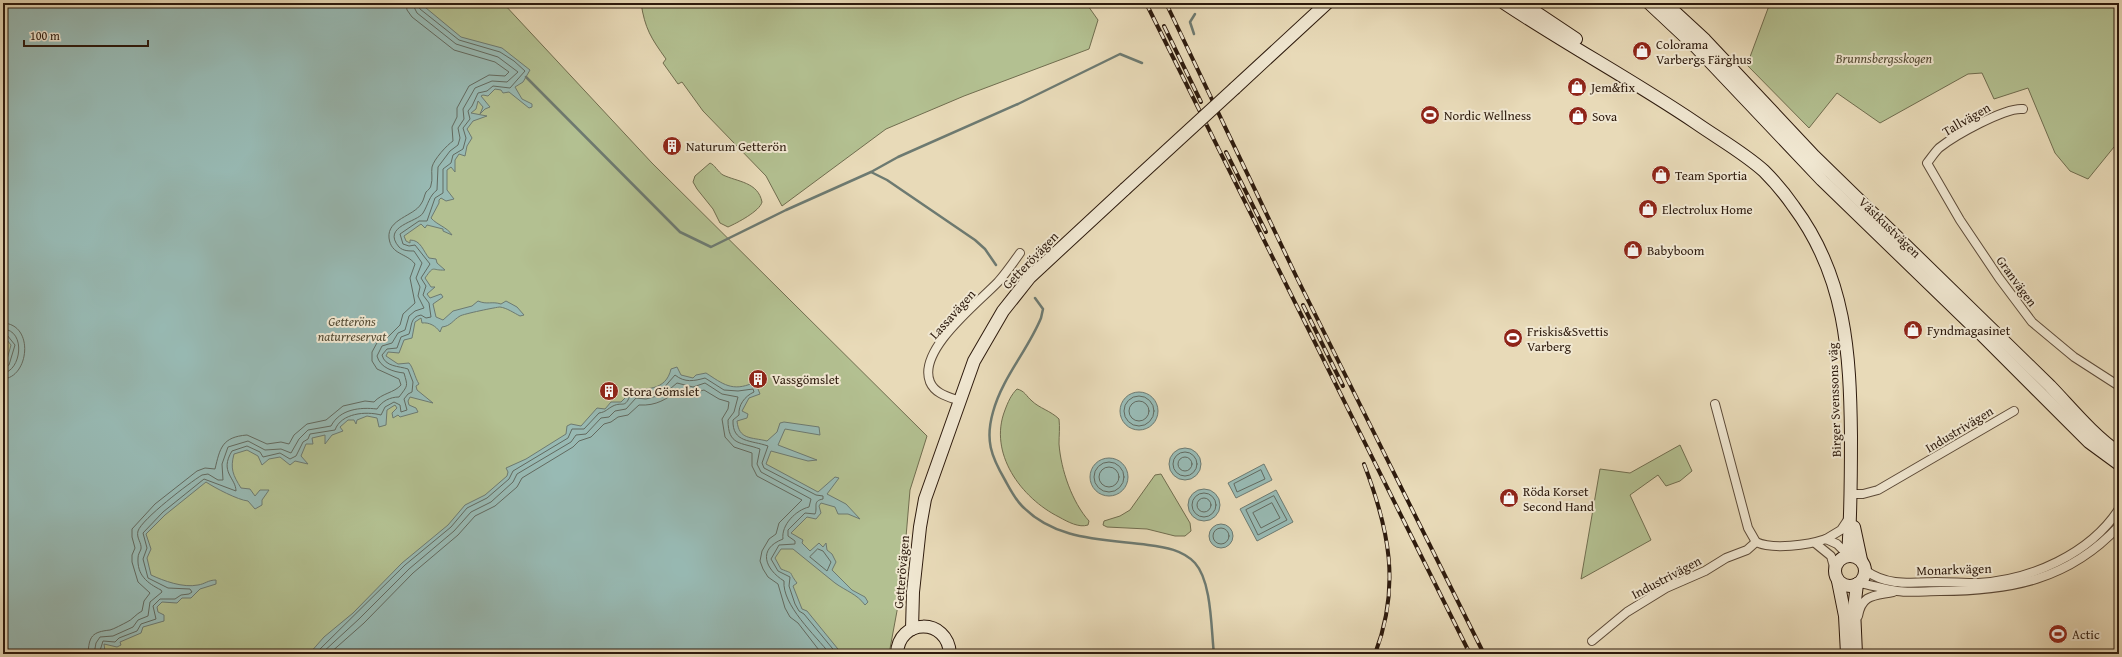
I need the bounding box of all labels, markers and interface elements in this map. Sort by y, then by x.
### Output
scale bar [24,22,148,48]
text: 100 m [30,27,60,44]
place label: Colorama Varbergs Färghus [1656,35,1752,69]
shop icon: Colorama Varbergs Färghus [1631,40,1653,62]
park label: Brunnsbergsskogen [1835,49,1933,68]
shop icon: Jem&fix [1566,76,1588,98]
place label: Jem&fix [1589,78,1635,97]
street label: Tallvägen [1939,98,1994,141]
sports icon: Nordic Wellness [1419,104,1441,126]
shop icon: Sova [1567,105,1589,127]
place label: Nordic Wellness [1444,106,1531,125]
place label: Sova [1592,107,1618,126]
building icon: Naturum Getterön [661,135,683,157]
place label: Naturum Getterön [686,137,787,156]
shop icon: Team Sportia [1650,164,1672,186]
place label: Team Sportia [1675,166,1748,185]
street label: Västkustvägen [1854,193,1926,263]
shop icon: Electrolux Home [1637,198,1659,220]
place label: Electrolux Home [1662,200,1753,219]
street label: Getterövägen [998,227,1063,293]
shop icon: Babyboom [1622,239,1644,261]
place label: Babyboom [1647,241,1705,260]
street label: Granvägen [1992,252,2042,311]
street label: Lassavägen [925,285,980,343]
park label: Getteröns naturreservat [318,312,387,346]
shop icon: Fyndmagasinet [1902,319,1924,341]
place label: Fyndmagasinet [1927,321,2011,340]
place label: Friskis&Svettis Varberg [1527,322,1608,356]
sports icon: Friskis&Svettis Varberg [1502,327,1524,349]
street label: Birger Svenssons väg [1823,342,1846,458]
building icon: Vassgömslet [747,368,769,390]
place label: Vassgömslet [772,370,840,389]
building icon: Stora Gömslet [598,380,620,402]
place label: Stora Gömslet [623,382,700,401]
street label: Industrivägen [1922,401,1998,457]
place label: Röda Korset Second Hand [1523,482,1594,516]
shop icon: Röda Korset Second Hand [1498,487,1520,509]
street label: Getterövägen [889,534,914,609]
street label: Industrivägen [1628,551,1705,604]
street label: Monarkvägen [1916,559,1993,580]
sports icon: Actic [2047,623,2069,645]
place label: Actic [2072,625,2100,644]

